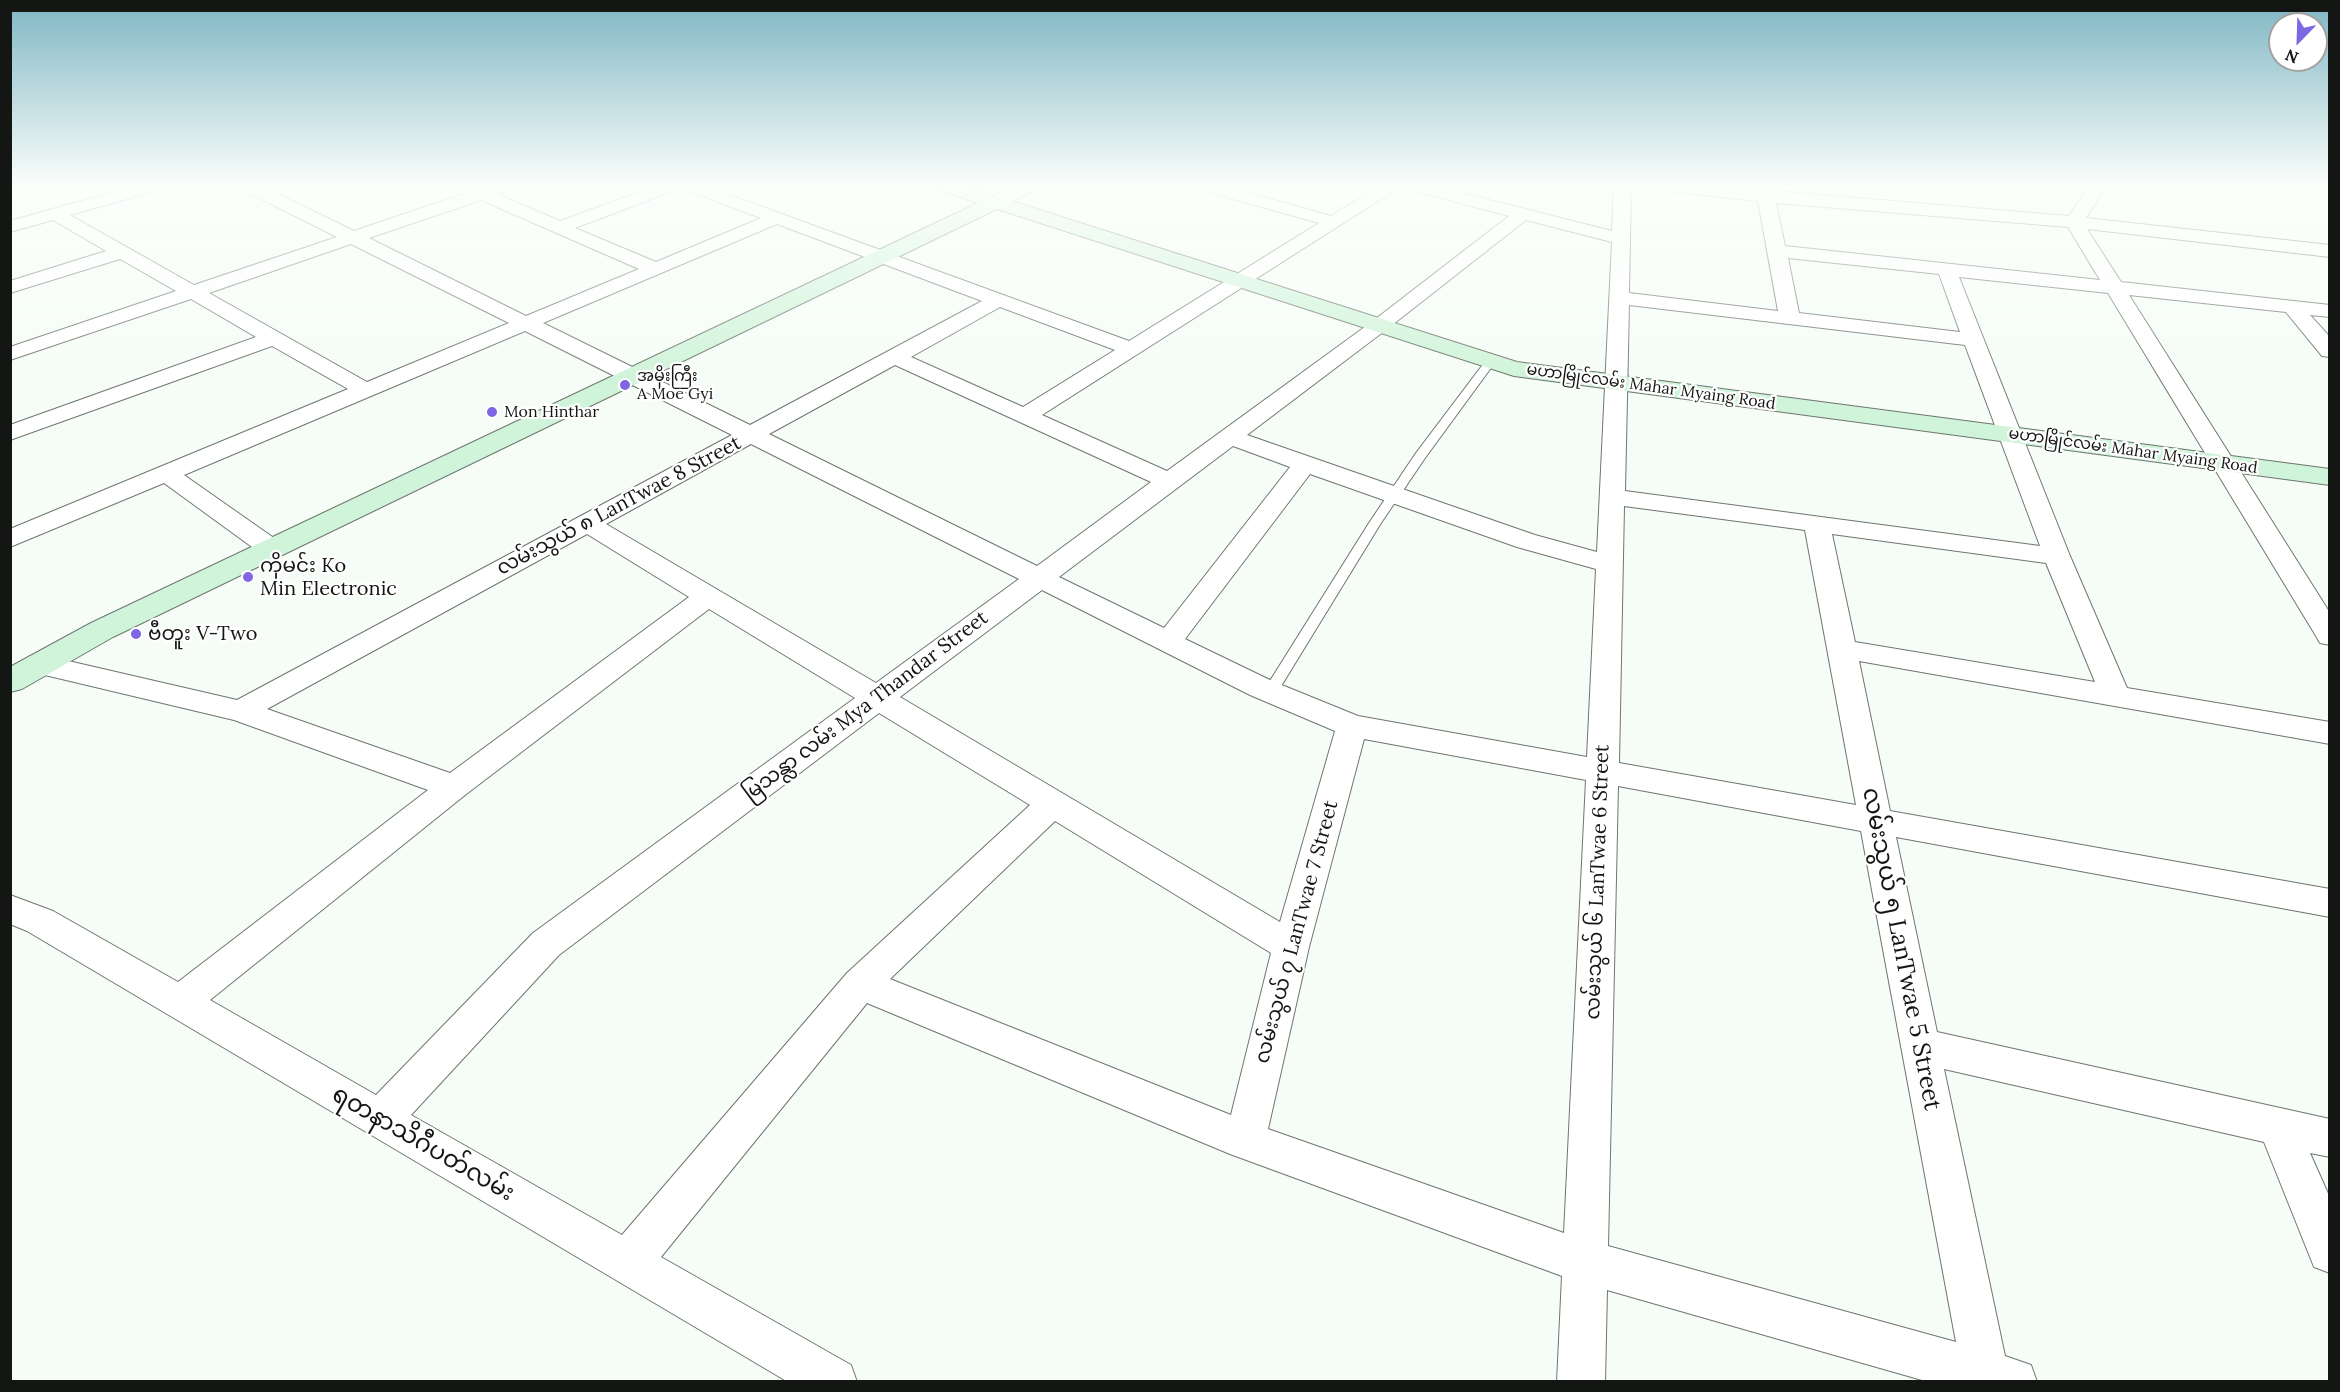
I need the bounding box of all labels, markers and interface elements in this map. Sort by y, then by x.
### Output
north arrow [2268,12,2328,72]
text: N [2282,45,2301,68]
street label: မဟာမြိုင်လမ်း Mahar Myaing Road [1525,360,1777,414]
place label: အမိုးကြီး A Moe Gyi [637,366,713,404]
marker: အမိုးကြီး A Moe Gyi [618,378,632,392]
place label: Mon Hinthar [504,402,599,422]
marker: Mon Hinthar [485,405,499,419]
street label: မဟာမြိုင်လမ်း Mahar Myaing Road [2007,424,2259,478]
street label: လမ်းသွယ် ၈ LanTwae 8 Street [493,431,745,581]
place label: ကိုမင်း Ko Min Electronic [260,554,397,601]
marker: ကိုမင်း Ko Min Electronic [241,570,255,584]
street label: မြသန္လာ လမ်း Mya Thandar Street [739,606,993,806]
place label: ဗီတူး V-Two [148,622,257,646]
marker: ဗီတူး V-Two [129,627,143,641]
street label: လမ်းသွယ် ၆ LanTwae 6 Street [1581,744,1615,1020]
street label: လမ်းသွယ် ၅ LanTwae 5 Street [1856,785,1946,1113]
street label: လမ်းသွယ် ၇ LanTwae 7 Street [1250,798,1344,1066]
street label: ရတနာသိဂီပတ်လမ်း [327,1080,519,1208]

